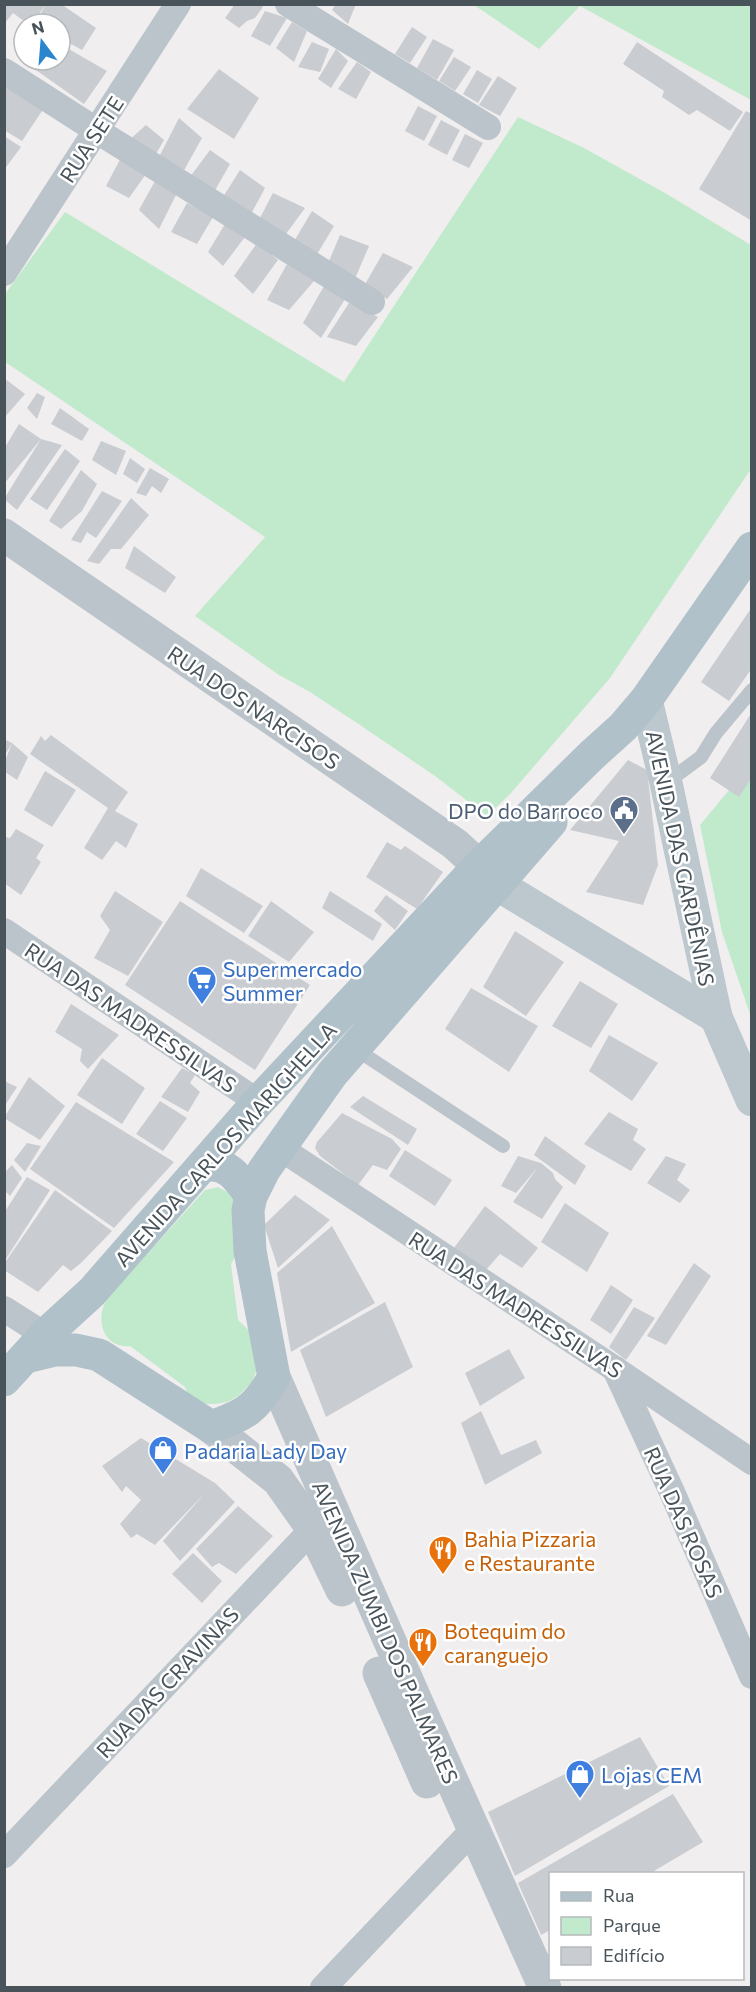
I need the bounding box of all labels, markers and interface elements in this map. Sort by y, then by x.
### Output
north arrow [12,12,72,72]
text: N [29,16,46,38]
street label: RUA SETE [54,91,128,187]
street label: RUA DOS NARCISOS [163,640,345,774]
street label: AVENIDA DAS GARDÊNIAS [642,728,720,988]
public building icon: DPO do Barroco [608,794,640,836]
place label: DPO do Barroco [448,798,603,823]
street label: RUA DAS MADRESSILVAS [21,937,241,1097]
place label: Supermercado Summer [223,956,362,1005]
supermarket icon: Supermercado Summer [186,964,218,1006]
street label: AVENIDA CARLOS MARIGHELLA [109,1017,341,1271]
street label: RUA DAS MADRESSILVAS [404,1226,628,1382]
shop icon: Padaria Lady Day [147,1434,179,1476]
place label: Padaria Lady Day [184,1438,347,1463]
street label: RUA DAS ROSAS [640,1443,728,1601]
street label: AVENIDA ZUMBI DOS PALMARES [308,1477,464,1787]
place label: Bahia Pizzaria e Restaurante [464,1526,596,1575]
restaurant icon: Bahia Pizzaria e Restaurante [427,1534,459,1576]
street label: RUA DAS CRAVINAS [91,1601,243,1763]
place label: Botequim do caranguejo [444,1618,566,1667]
restaurant icon: Botequim do caranguejo [407,1626,439,1668]
shop icon: Lojas CEM [564,1758,596,1800]
place label: Lojas CEM [601,1762,702,1787]
legend [549,1872,744,1980]
text: Rua [603,1884,634,1906]
text: Parque [603,1914,661,1936]
text: Edifício [603,1944,665,1966]

